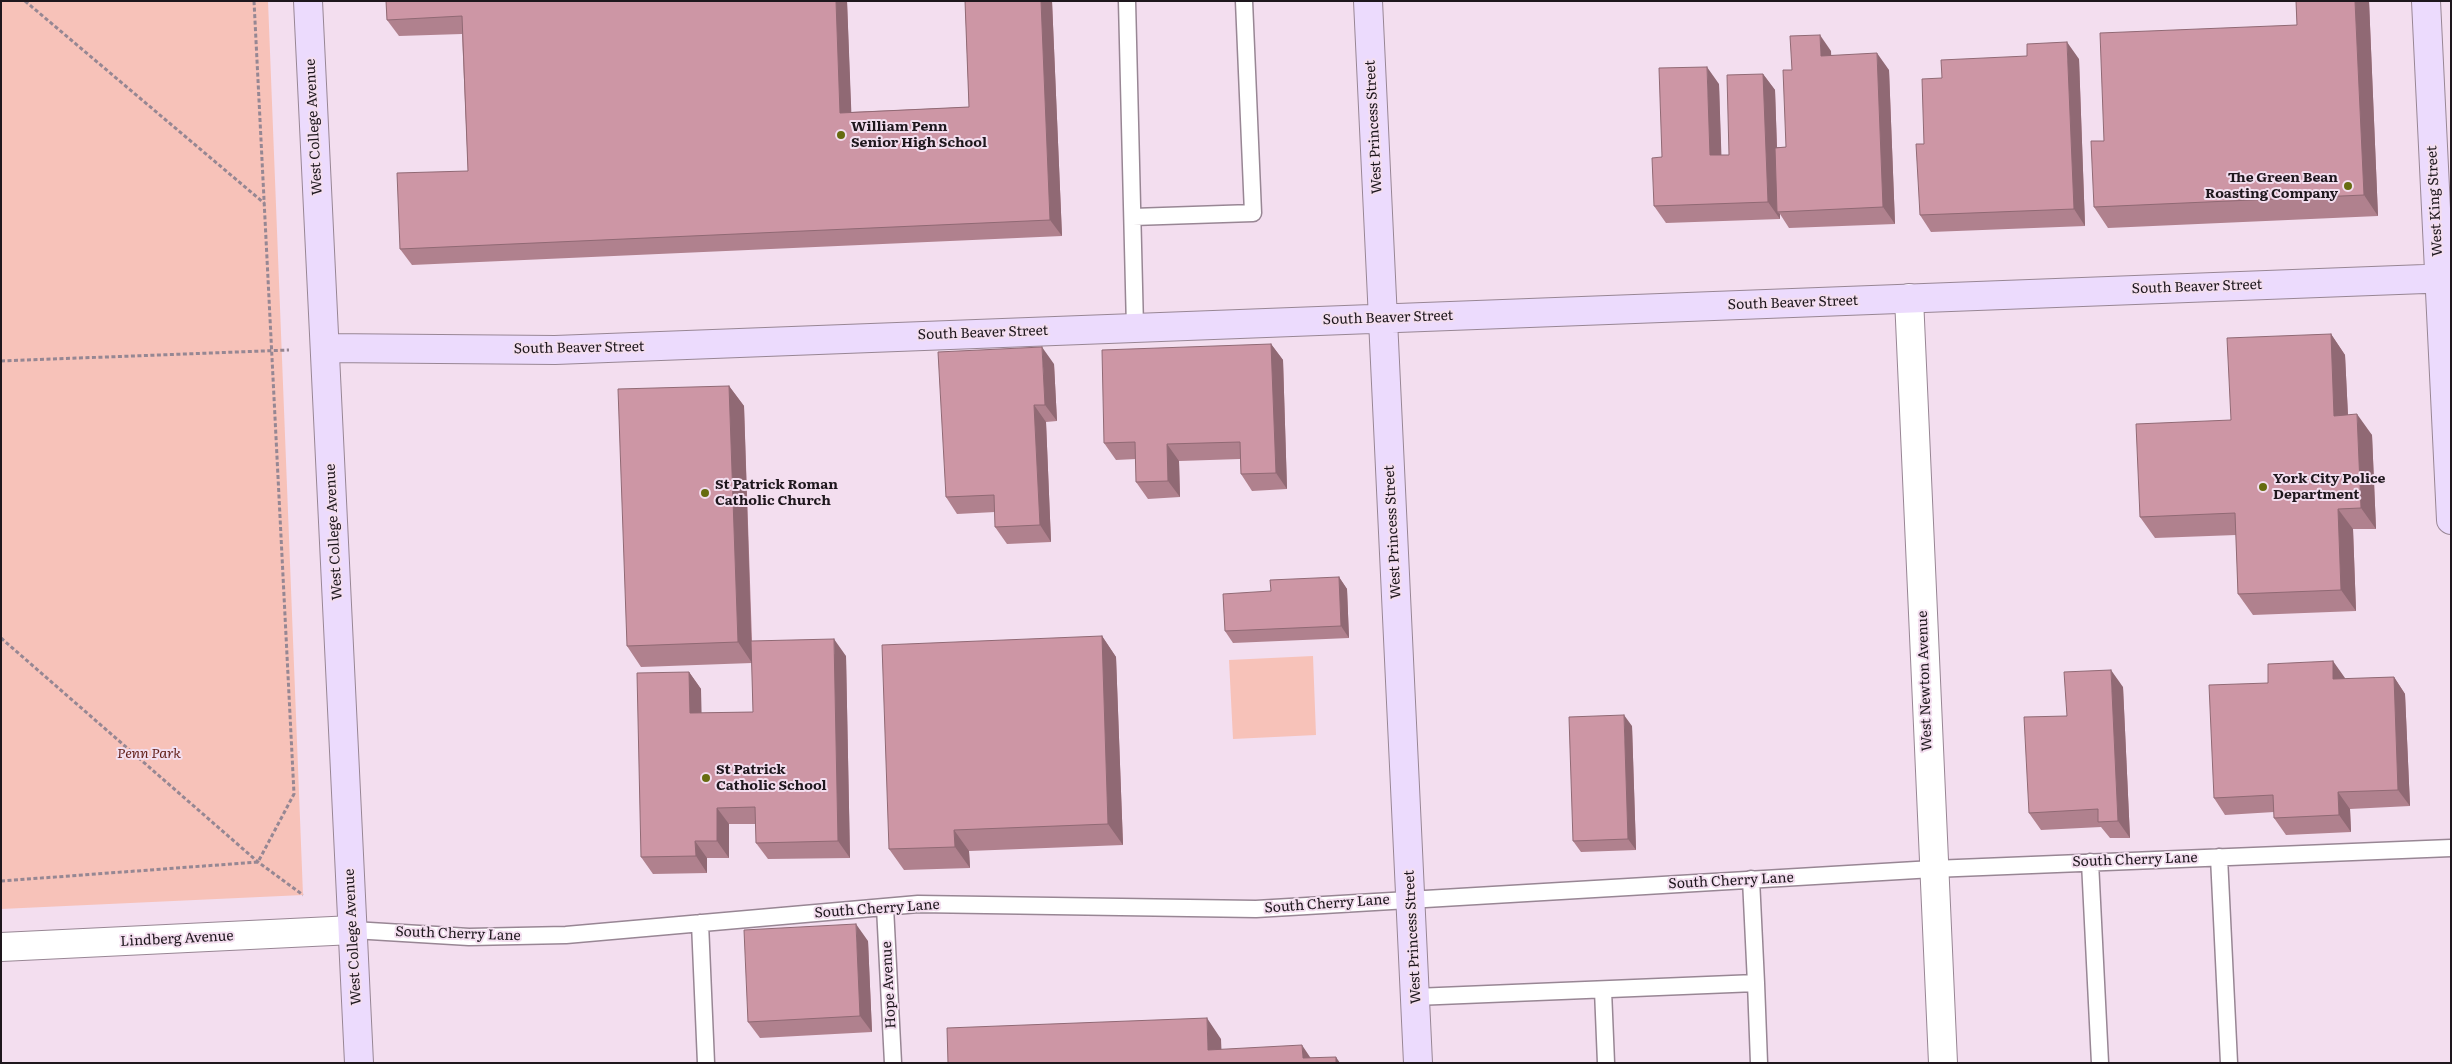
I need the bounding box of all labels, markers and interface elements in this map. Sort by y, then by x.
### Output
street label: West College Avenue [302,58,326,196]
street label: West Princess Street [1362,60,1386,194]
place label: William Penn Senior High School [851,119,987,152]
marker: William Penn Senior High School [835,129,847,141]
street label: West King Street [2424,145,2446,257]
place label: The Green Bean Roasting Company [2205,170,2338,202]
marker: The Green Bean Roasting Company [2342,180,2354,192]
street label: South Beaver Street [2131,276,2263,298]
street label: South Beaver Street [1727,292,1859,314]
street label: South Beaver Street [1322,307,1454,329]
street label: South Beaver Street [917,322,1049,344]
street label: South Beaver Street [513,338,645,358]
street label: West College Avenue [322,463,346,601]
street label: West Princess Street [1381,465,1405,599]
place label: York City Police Department [2273,471,2385,504]
place label: St Patrick Roman Catholic Church [715,477,838,510]
marker: York City Police Department [2257,481,2269,493]
marker: St Patrick Roman Catholic Church [699,487,711,499]
street label: West Newton Avenue [1914,610,1936,752]
park label: Penn Park [117,746,181,762]
place label: St Patrick Catholic School [716,762,827,794]
marker: St Patrick Catholic School [700,772,712,784]
street label: South Cherry Lane [2072,849,2198,871]
street label: West College Avenue [341,868,365,1006]
street label: South Cherry Lane [1668,869,1794,893]
street label: West Princess Street [1401,870,1425,1004]
street label: South Cherry Lane [1264,891,1390,917]
street label: South Cherry Lane [814,896,940,922]
street label: South Cherry Lane [395,923,521,945]
street label: Lindberg Avenue [120,928,234,950]
street label: Hope Avenue [878,941,900,1029]

